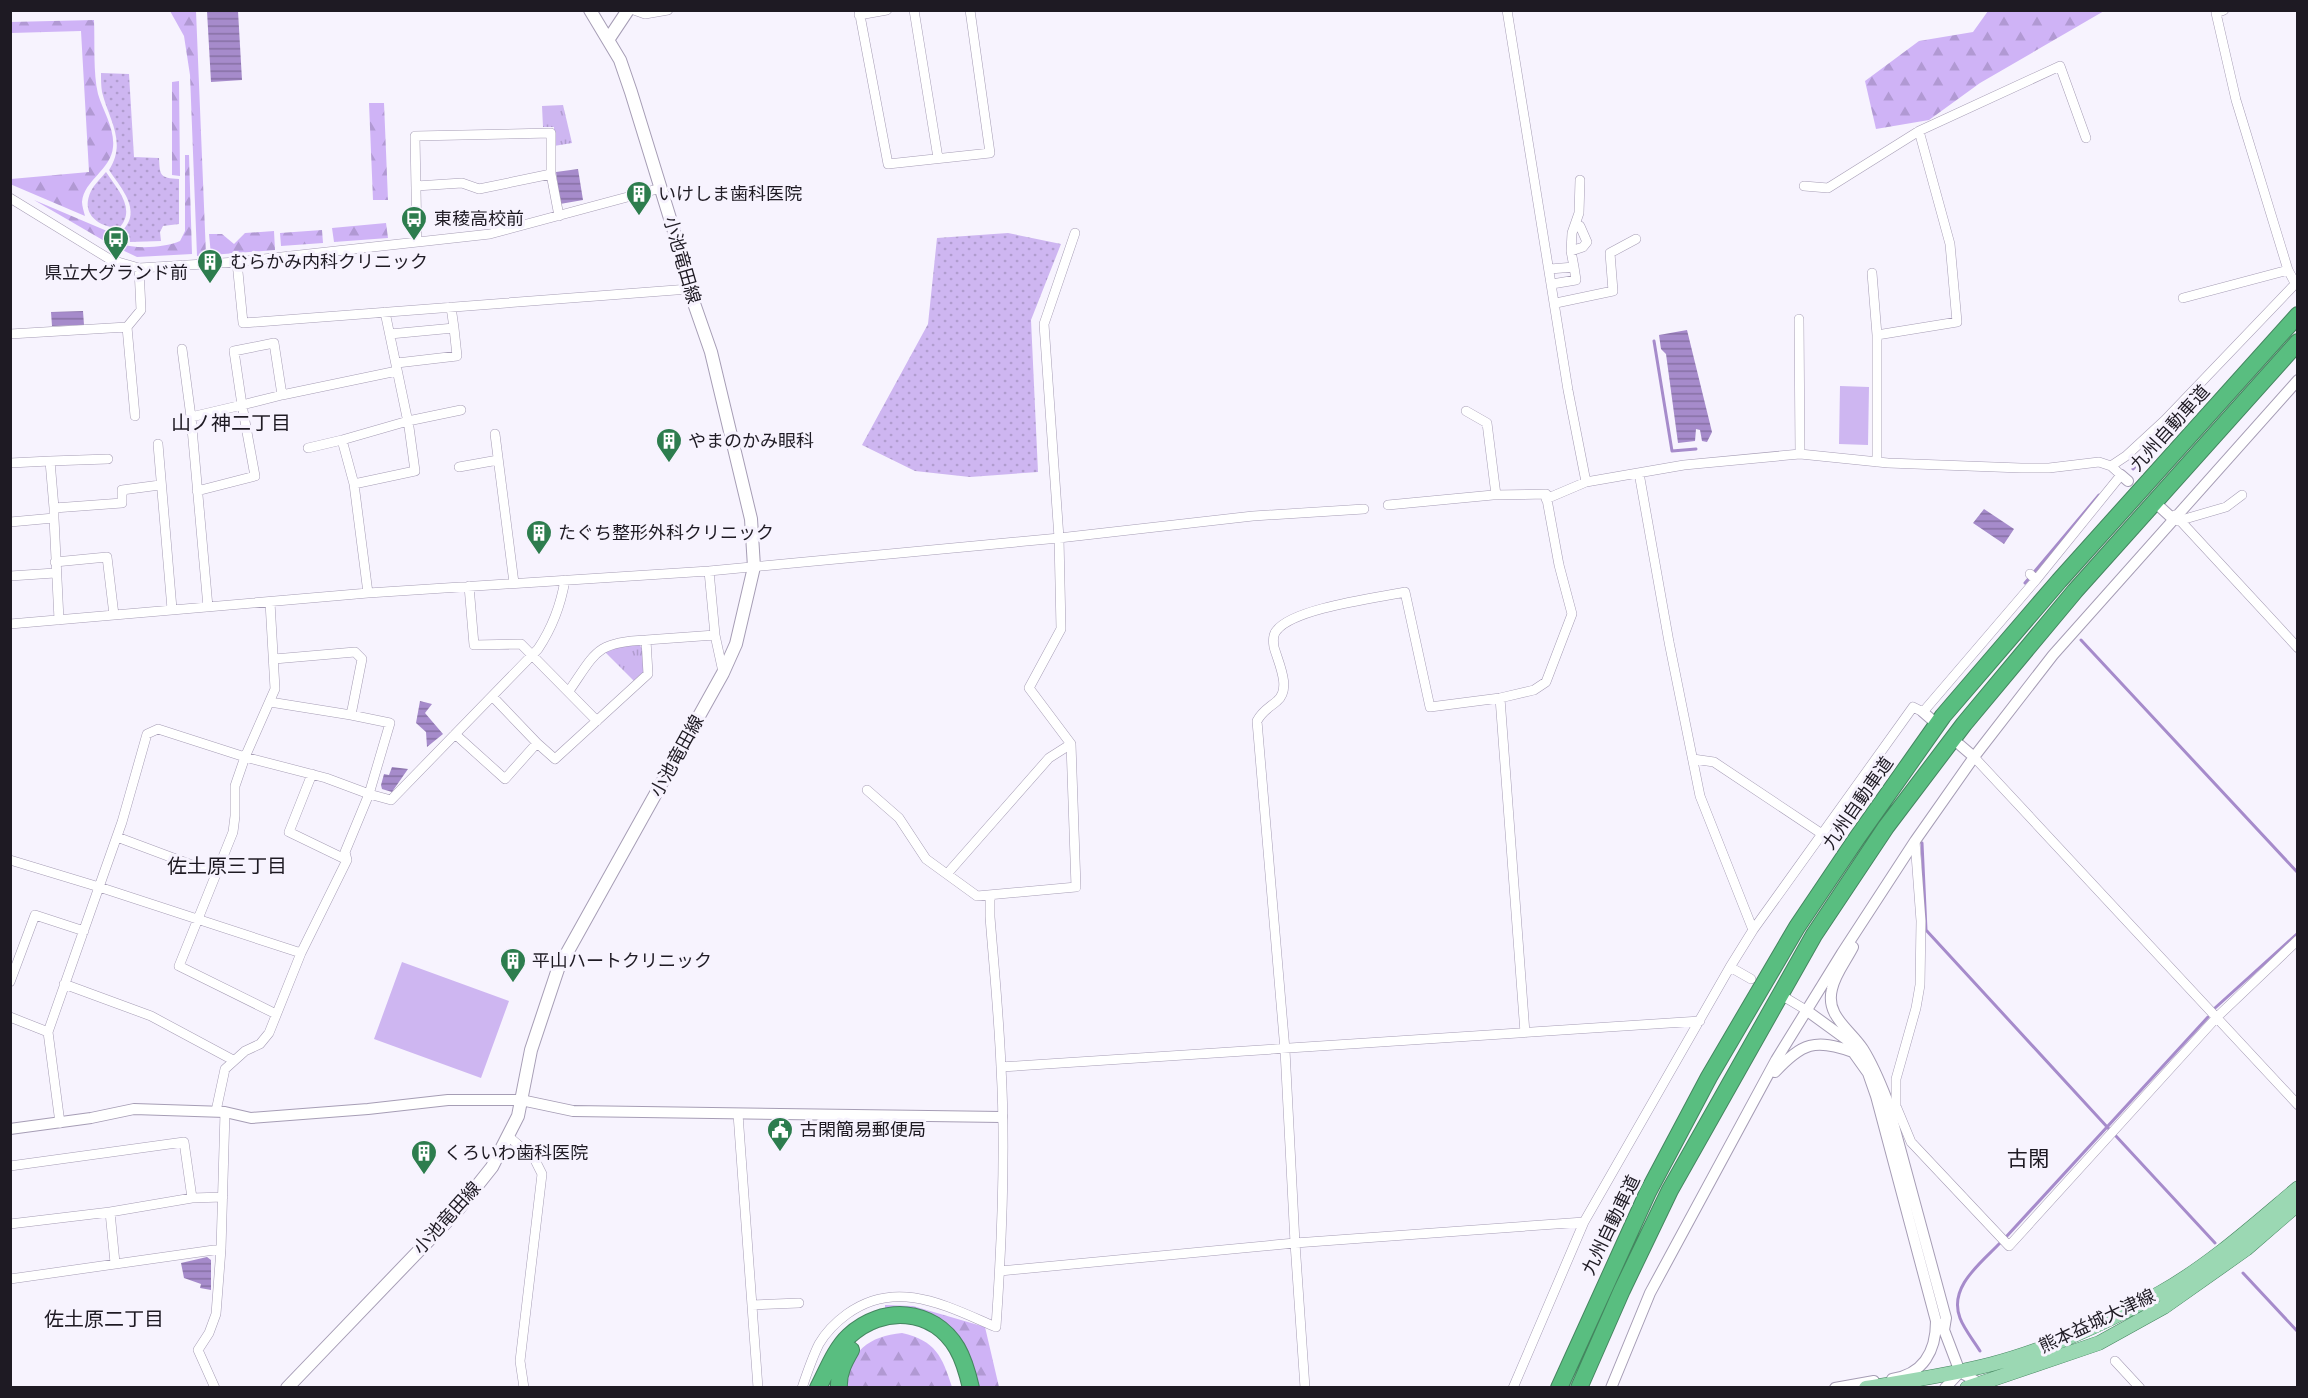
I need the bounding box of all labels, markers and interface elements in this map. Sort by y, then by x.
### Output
building icon: いけしま歯科医院 [624,179,654,217]
place label: いけしま歯科医院 [658,183,802,205]
bus stop icon: 東稜高校前 [399,204,429,242]
place label: 東稜高校前 [434,208,524,230]
street label: 小池竜田線 [659,214,705,306]
bus stop icon: 県立大グランド前 [101,224,131,262]
building icon: むらかみ内科クリニック [195,247,225,285]
place label: むらかみ内科クリニック [230,251,428,273]
place label: 県立大グランド前 [44,262,188,284]
street label: 九州自動車道 [2126,381,2214,475]
district label: 山ノ神二丁目 [171,412,291,435]
building icon: やまのかみ眼科 [654,426,684,464]
place label: やまのかみ眼科 [688,430,814,452]
building icon: たぐち整形外科クリニック [524,518,554,556]
place label: たぐち整形外科クリニック [558,522,774,544]
street label: 小池竜田線 [646,711,708,801]
street label: 九州自動車道 [1818,752,1898,854]
district label: 佐土原三丁目 [167,855,287,878]
building icon: 平山ハートクリニック [498,946,528,984]
place label: 平山ハートクリニック [532,950,712,972]
public building icon: 古閑簡易郵便局 [765,1115,795,1153]
place label: 古閑簡易郵便局 [800,1119,926,1141]
building icon: くろいわ歯科医院 [409,1138,439,1176]
place label: くろいわ歯科医院 [444,1142,588,1164]
district label: 古閑 [2007,1147,2049,1171]
street label: 九州自動車道 [1577,1172,1645,1278]
street label: 小池竜田線 [409,1177,485,1259]
street label: 熊本益城大津線 [2035,1284,2159,1358]
district label: 佐土原二丁目 [44,1308,164,1331]

